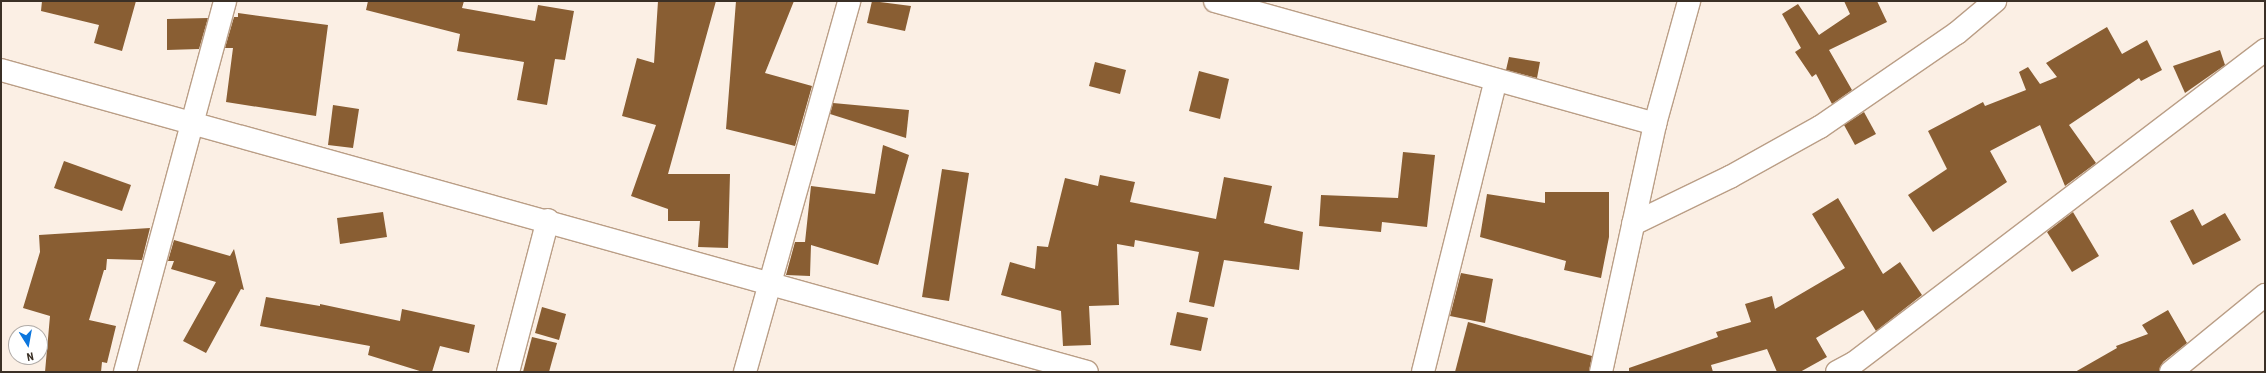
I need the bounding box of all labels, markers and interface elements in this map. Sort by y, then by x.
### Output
north arrow [8,325,48,365]
text: N [26,349,35,363]

